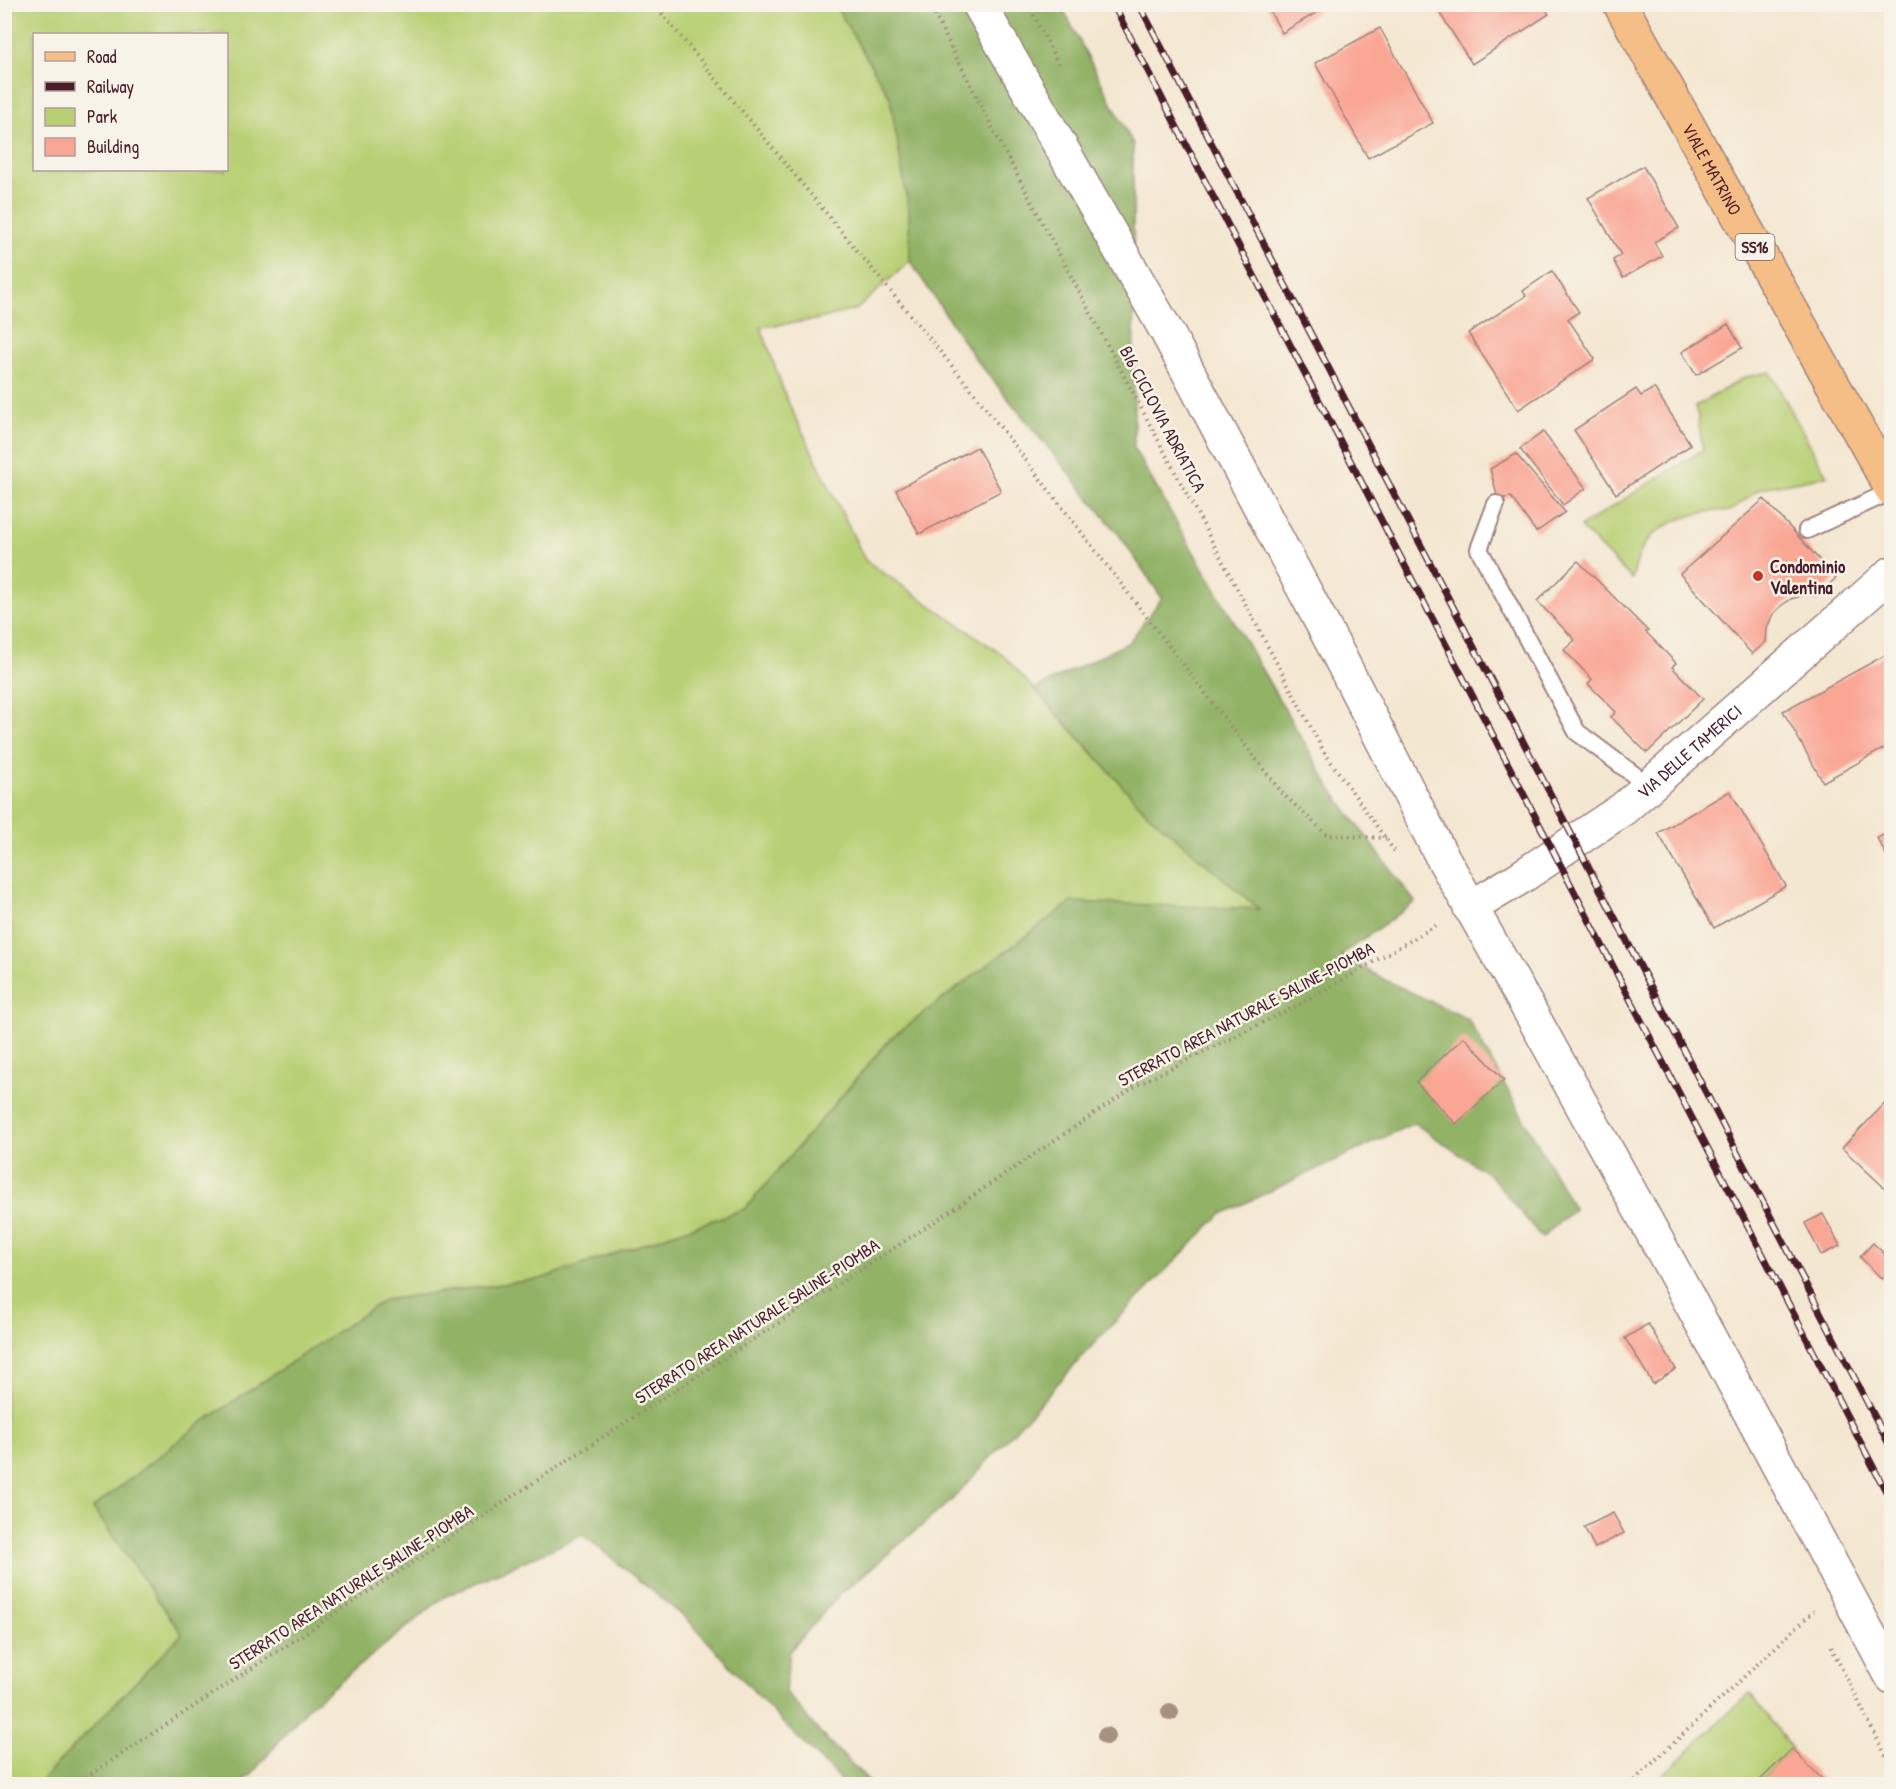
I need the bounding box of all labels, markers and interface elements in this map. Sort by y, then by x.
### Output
legend [33,33,228,171]
text: Road [87,44,117,69]
text: Railway [87,74,134,99]
text: Park [87,104,118,129]
street label: VIALE MATRINO [1677,118,1748,220]
text: Building [87,134,139,159]
road number: SS16 [1736,234,1774,260]
street label: BI6 CICLOVIA ADRIATICA [1114,341,1212,497]
place label: Condominio Valentina [1770,554,1846,600]
marker: Condominio Valentina [1751,569,1765,583]
street label: VIA DELLE TAMERICI [1631,698,1747,804]
street label: STERRATO AREA NATURALE SALINE-PIOMBA [1113,936,1379,1092]
street label: STERRATO AREA NATURALE SALINE-PIOMBA [630,1232,884,1410]
street label: STERRATO AREA NATURALE SALINE-PIOMBA [224,1498,478,1676]

